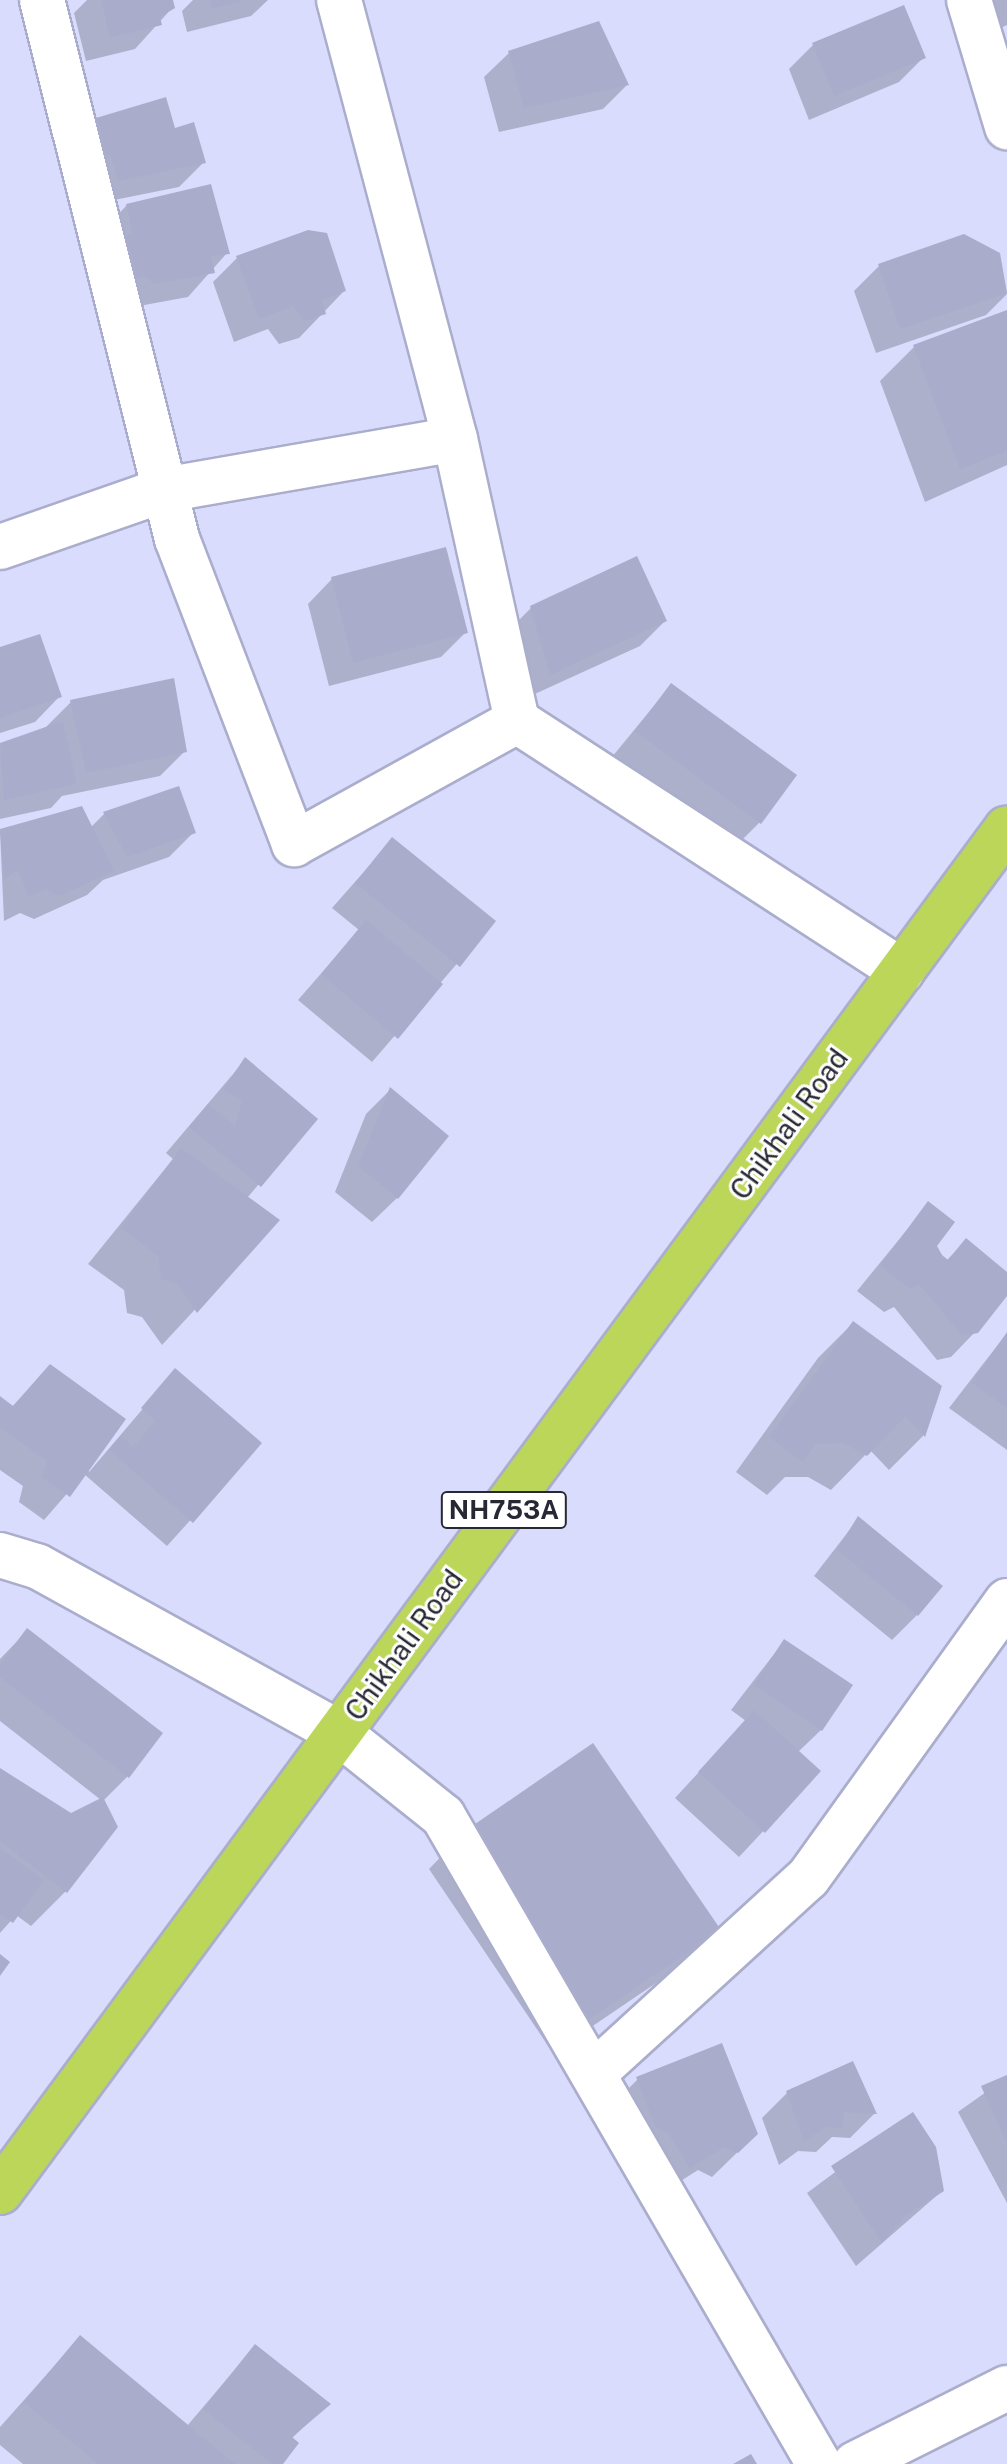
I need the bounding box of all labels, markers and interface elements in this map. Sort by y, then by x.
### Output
street label: Chikhali Road [723,1042,855,1206]
road number: NH753A [440,1488,568,1532]
street label: Chikhali Road [338,1563,470,1727]

